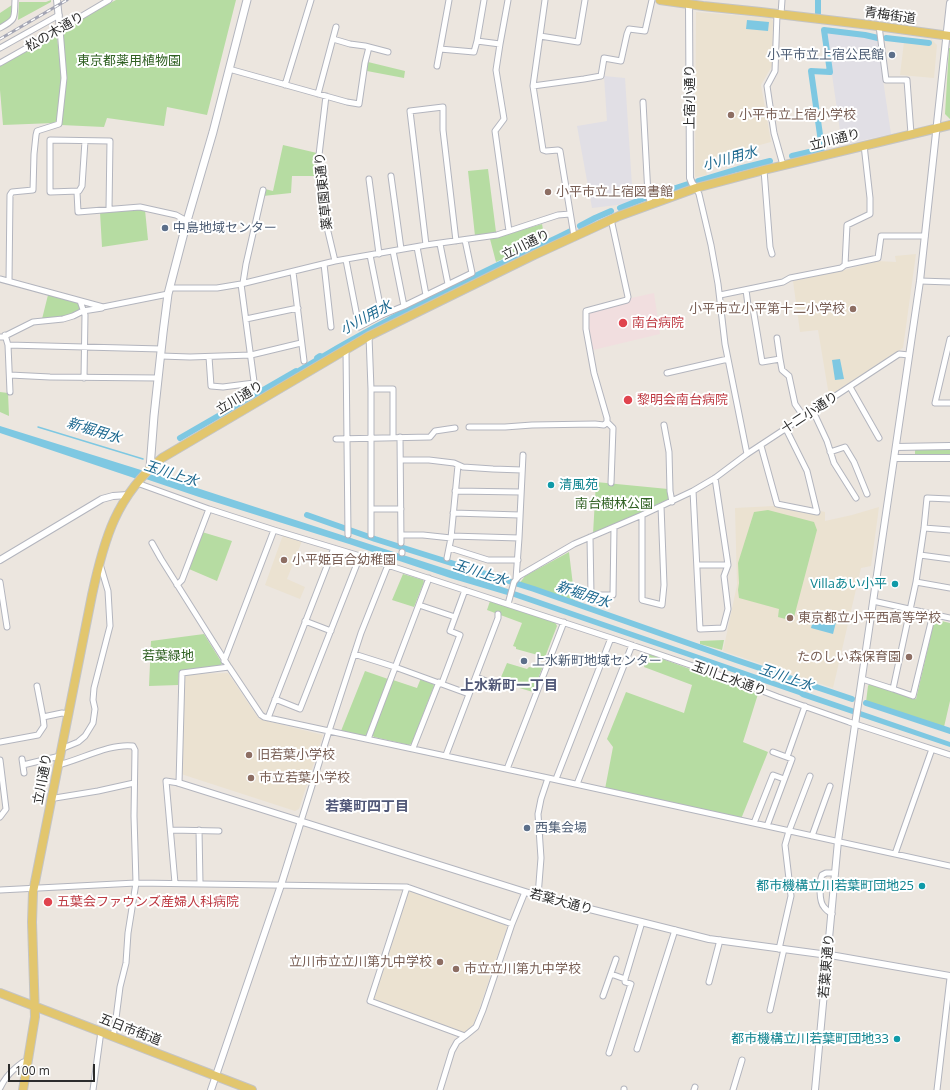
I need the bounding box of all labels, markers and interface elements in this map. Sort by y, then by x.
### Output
street label: 青梅街道 [863,5,917,27]
street label: 松の木通り [23,9,87,55]
place label: 小平市立上宿公民館 [767,47,884,63]
marker: 小平市立上宿公民館 [887,50,897,60]
park label: 東京都薬用植物園 [77,53,181,69]
street label: 上宿小通り [682,65,698,129]
place label: 小平市立上宿小学校 [739,107,856,123]
marker: 小平市立上宿小学校 [726,110,736,120]
street label: 立川通り [808,126,862,154]
water label: 小川用水 [701,144,759,174]
street label: 薬草園東通り [312,151,336,231]
place label: 小平市立上宿図書館 [556,184,673,200]
marker: 小平市立上宿図書館 [543,187,553,197]
place label: 中島地域センター [173,220,277,236]
marker: 中島地域センター [160,223,170,233]
street label: 立川通り [499,227,553,263]
water label: 小川用水 [337,297,395,339]
place label: 小平市立小平第十二小学校 [689,301,845,317]
marker: 小平市立小平第十二小学校 [848,304,858,314]
place label: 南台病院 [632,315,684,331]
marker: 南台病院 [617,317,629,329]
street label: 立川通り [214,378,266,418]
street label: 十二小通り [778,389,842,437]
place label: 黎明会南台病院 [637,392,728,408]
marker: 黎明会南台病院 [622,394,634,406]
water label: 新堀用水 [65,415,123,447]
water label: 玉川上水 [142,457,200,491]
place label: 清風苑 [559,477,598,493]
marker: 清風苑 [546,480,556,490]
park label: 南台樹林公園 [575,496,653,512]
place label: 小平姫百合幼稚園 [292,552,396,568]
marker: 小平姫百合幼稚園 [279,555,289,565]
water label: 玉川上水 [451,556,509,590]
place label: Villaあい小平 [810,576,887,592]
water label: 新堀用水 [554,578,612,612]
marker: Villaあい小平 [890,579,900,589]
place label: 東京都立小平西高等学校 [798,610,941,626]
marker: 東京都立小平西高等学校 [785,613,795,623]
park label: 若葉緑地 [142,648,194,664]
place label: たのしい森保育園 [797,649,901,665]
marker: たのしい森保育園 [904,652,914,662]
place label: 上水新町地域センター [532,653,662,669]
marker: 上水新町地域センター [519,656,529,666]
street label: 玉川上水通り [690,658,768,700]
water label: 玉川上水 [757,661,815,695]
district label: 上水新町一丁目 [460,678,558,694]
place label: 旧若葉小学校 [257,747,335,763]
marker: 旧若葉小学校 [244,750,254,760]
street label: 立川通り [30,752,56,806]
place label: 市立若葉小学校 [259,770,350,786]
marker: 市立若葉小学校 [246,773,256,783]
district label: 若葉町四丁目 [325,799,409,815]
place label: 西集会場 [535,820,587,836]
marker: 西集会場 [522,823,532,833]
place label: 都市機構立川若葉町団地25 [756,878,914,894]
marker: 都市機構立川若葉町団地25 [917,881,927,891]
street label: 若葉大通り [528,886,594,918]
place label: 五葉会ファウンズ産婦人科病院 [57,894,239,910]
marker: 五葉会ファウンズ産婦人科病院 [42,896,54,908]
street label: 若葉東通り [816,933,838,999]
place label: 立川市立立川第九中学校 [289,954,432,970]
marker: 立川市立立川第九中学校 [435,957,445,967]
place label: 市立立川第九中学校 [464,961,581,977]
marker: 市立立川第九中学校 [451,964,461,974]
street label: 五日市街道 [97,1011,163,1049]
place label: 都市機構立川若葉町団地33 [731,1031,889,1047]
marker: 都市機構立川若葉町団地33 [892,1034,902,1044]
scale bar [10,1056,97,1082]
text: 100 m [15,1062,50,1079]

